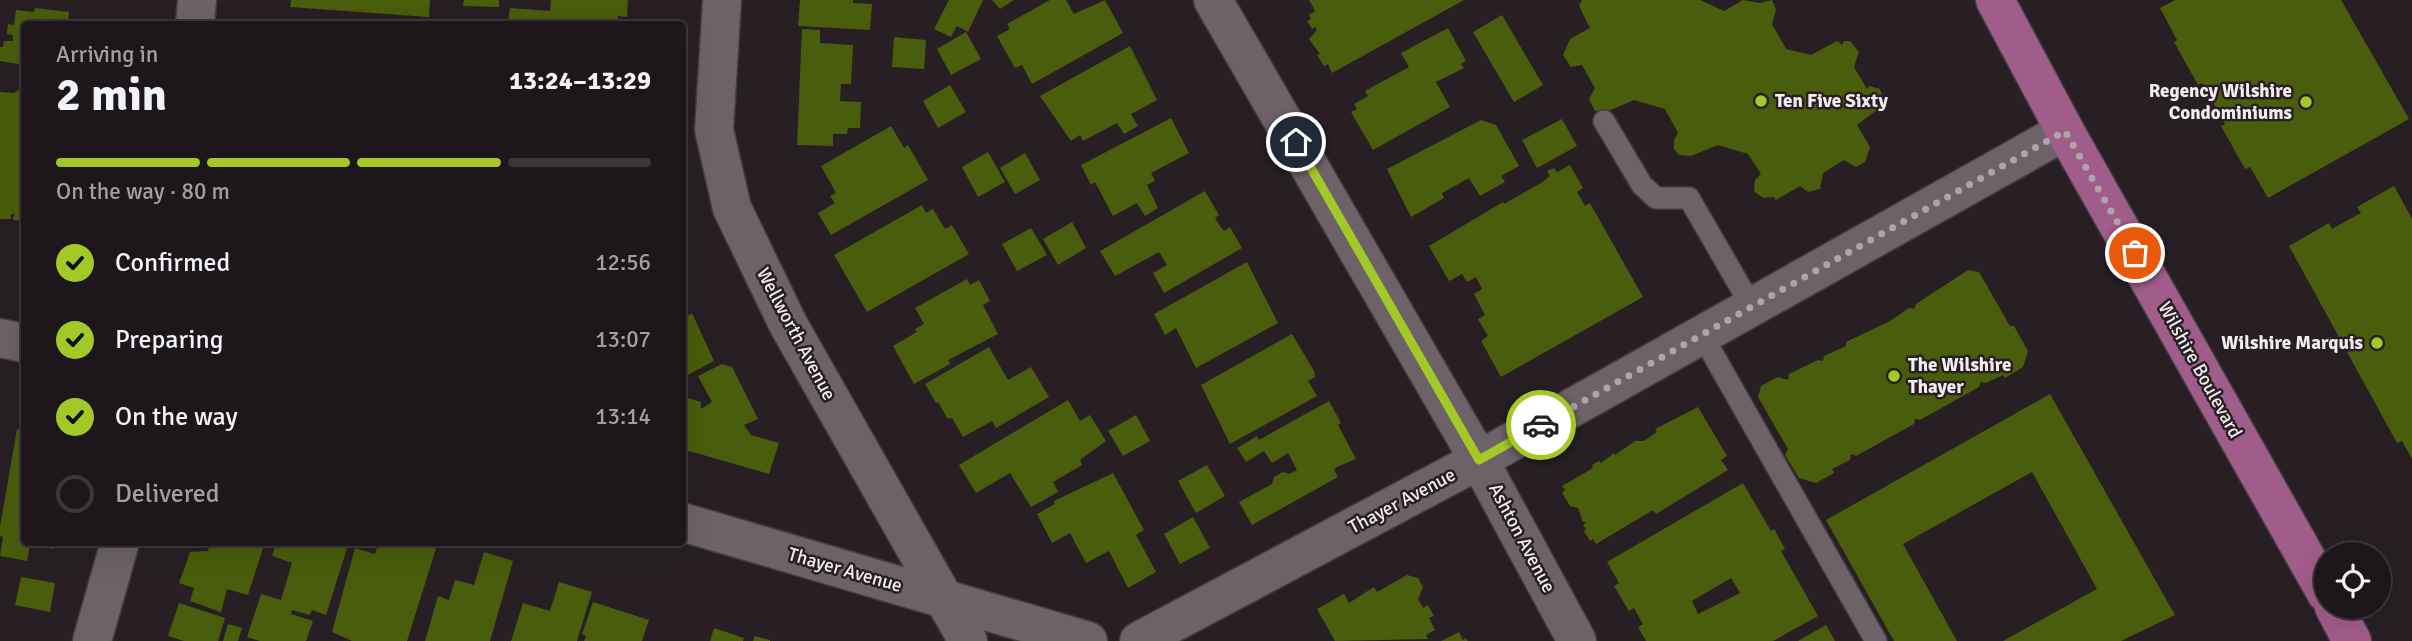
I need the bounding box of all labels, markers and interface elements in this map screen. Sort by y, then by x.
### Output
text: Arriving in [56,40,158,69]
text: 13:24–13:29 [509,65,651,97]
text: 2 min [56,67,167,123]
place label: Regency Wilshire Condominiums [2149,79,2292,125]
place label: Ten Five Sixty [1775,89,1888,113]
marker: Ten Five Sixty [1753,93,1769,109]
marker: Regency Wilshire Condominiums [2298,94,2314,110]
pin [1266,112,1326,172]
icon: home [1277,123,1315,161]
text: On the way · 80 m [56,177,230,206]
pin [2105,223,2165,283]
icon: bag [2116,234,2154,272]
icon: check [56,244,94,282]
text: Confirmed [115,247,230,279]
text: 12:56 [595,248,651,277]
street label: Wellworth Avenue [751,263,841,405]
street label: Wilshire Boulevard [2153,297,2247,443]
icon: check [56,321,94,359]
text: Preparing [115,324,223,356]
text: 13:07 [595,325,651,354]
place label: Wilshire Marquis [2221,331,2363,355]
marker: Wilshire Marquis [2369,335,2385,351]
place label: The Wilshire Thayer [1908,353,2011,399]
marker: The Wilshire Thayer [1886,368,1902,384]
courier [1506,390,1576,460]
icon: check [56,398,94,436]
text: On the way [115,401,238,433]
text: 13:14 [595,402,651,431]
icon: car [1522,406,1560,444]
street label: Thayer Avenue [1344,463,1460,539]
text: Delivered [115,478,220,510]
street label: Ashton Avenue [1483,479,1561,597]
street label: Thayer Avenue [785,542,905,598]
map controls [2314,542,2391,619]
button: locate [2314,542,2391,619]

